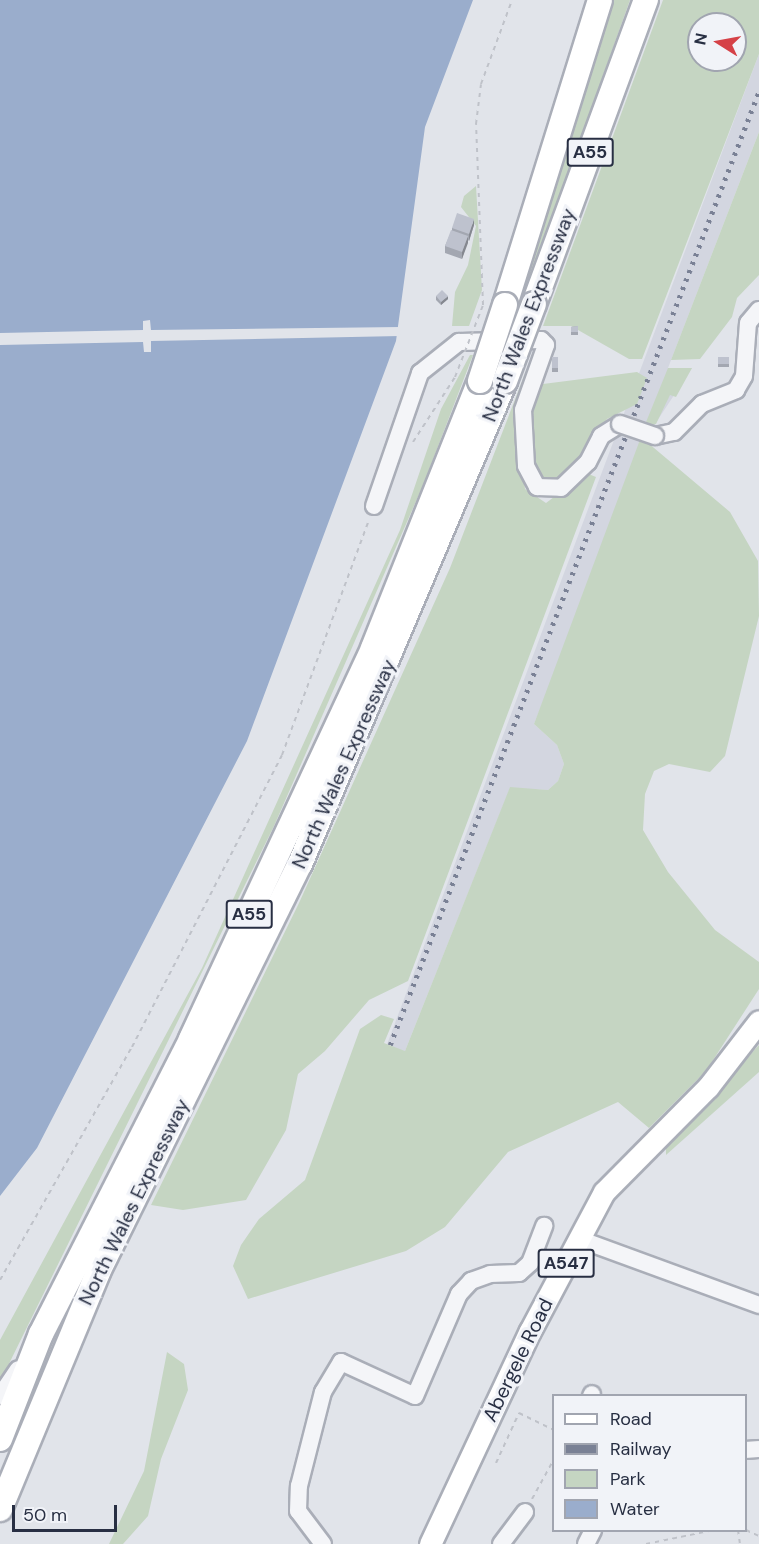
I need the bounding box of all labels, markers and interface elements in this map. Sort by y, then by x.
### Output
north arrow [687,12,747,72]
text: N [689,31,712,47]
road number: A55 [566,137,614,167]
street label: North Wales Expressway [477,205,581,425]
street label: North Wales Expressway [287,656,401,872]
road number: A55 [225,899,273,929]
street label: North Wales Expressway [74,1095,194,1309]
road number: A547 [538,1248,594,1278]
street label: Abergele Road [478,1294,558,1426]
legend [552,1394,747,1532]
text: Road [610,1407,652,1431]
text: Railway [610,1437,672,1461]
text: Park [610,1467,646,1491]
scale bar [15,1493,120,1531]
text: Water [610,1497,660,1521]
text: 50 m [23,1503,67,1527]

